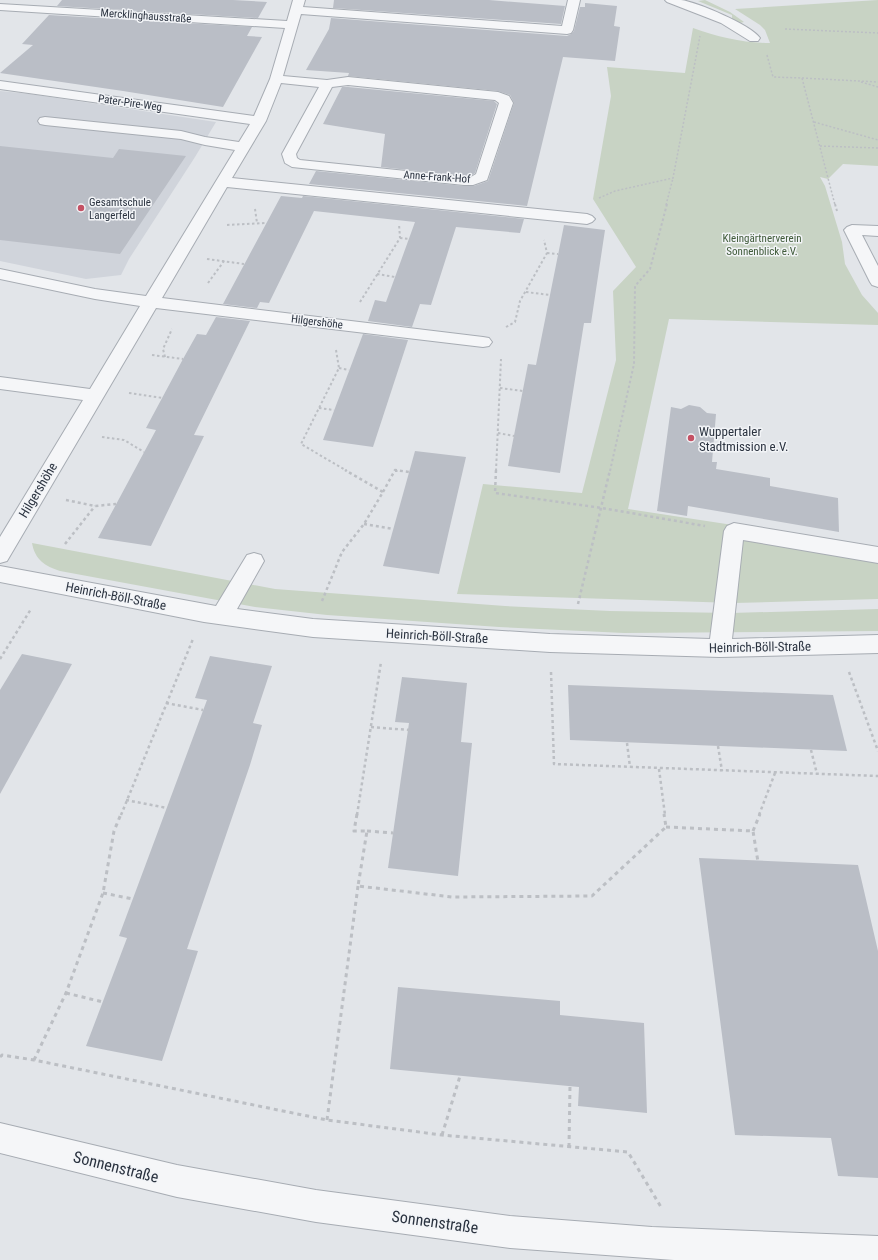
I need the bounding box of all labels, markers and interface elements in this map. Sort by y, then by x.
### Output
street label: Mercklinghausstraße [100,6,192,26]
street label: Pater-Pire-Weg [97,92,163,114]
street label: Anne-Frank-Hof [403,168,472,186]
place label: Gesamtschule Langerfeld [89,196,151,222]
marker: Gesamtschule Langerfeld [76,203,86,213]
park label: Kleingärtnerverein Sonnenblick e.V. [722,232,802,258]
street label: Hilgershöhe [290,312,344,332]
place label: Wuppertaler Stadtmission e.V. [699,424,788,454]
marker: Wuppertaler Stadtmission e.V. [686,433,696,443]
street label: Hilgershöhe [16,460,60,520]
street label: Heinrich-Böll-Straße [64,579,168,613]
street label: Heinrich-Böll-Straße [386,626,488,646]
street label: Heinrich-Böll-Straße [709,639,811,655]
street label: Sonnenstraße [71,1147,161,1187]
street label: Sonnenstraße [391,1207,479,1237]

